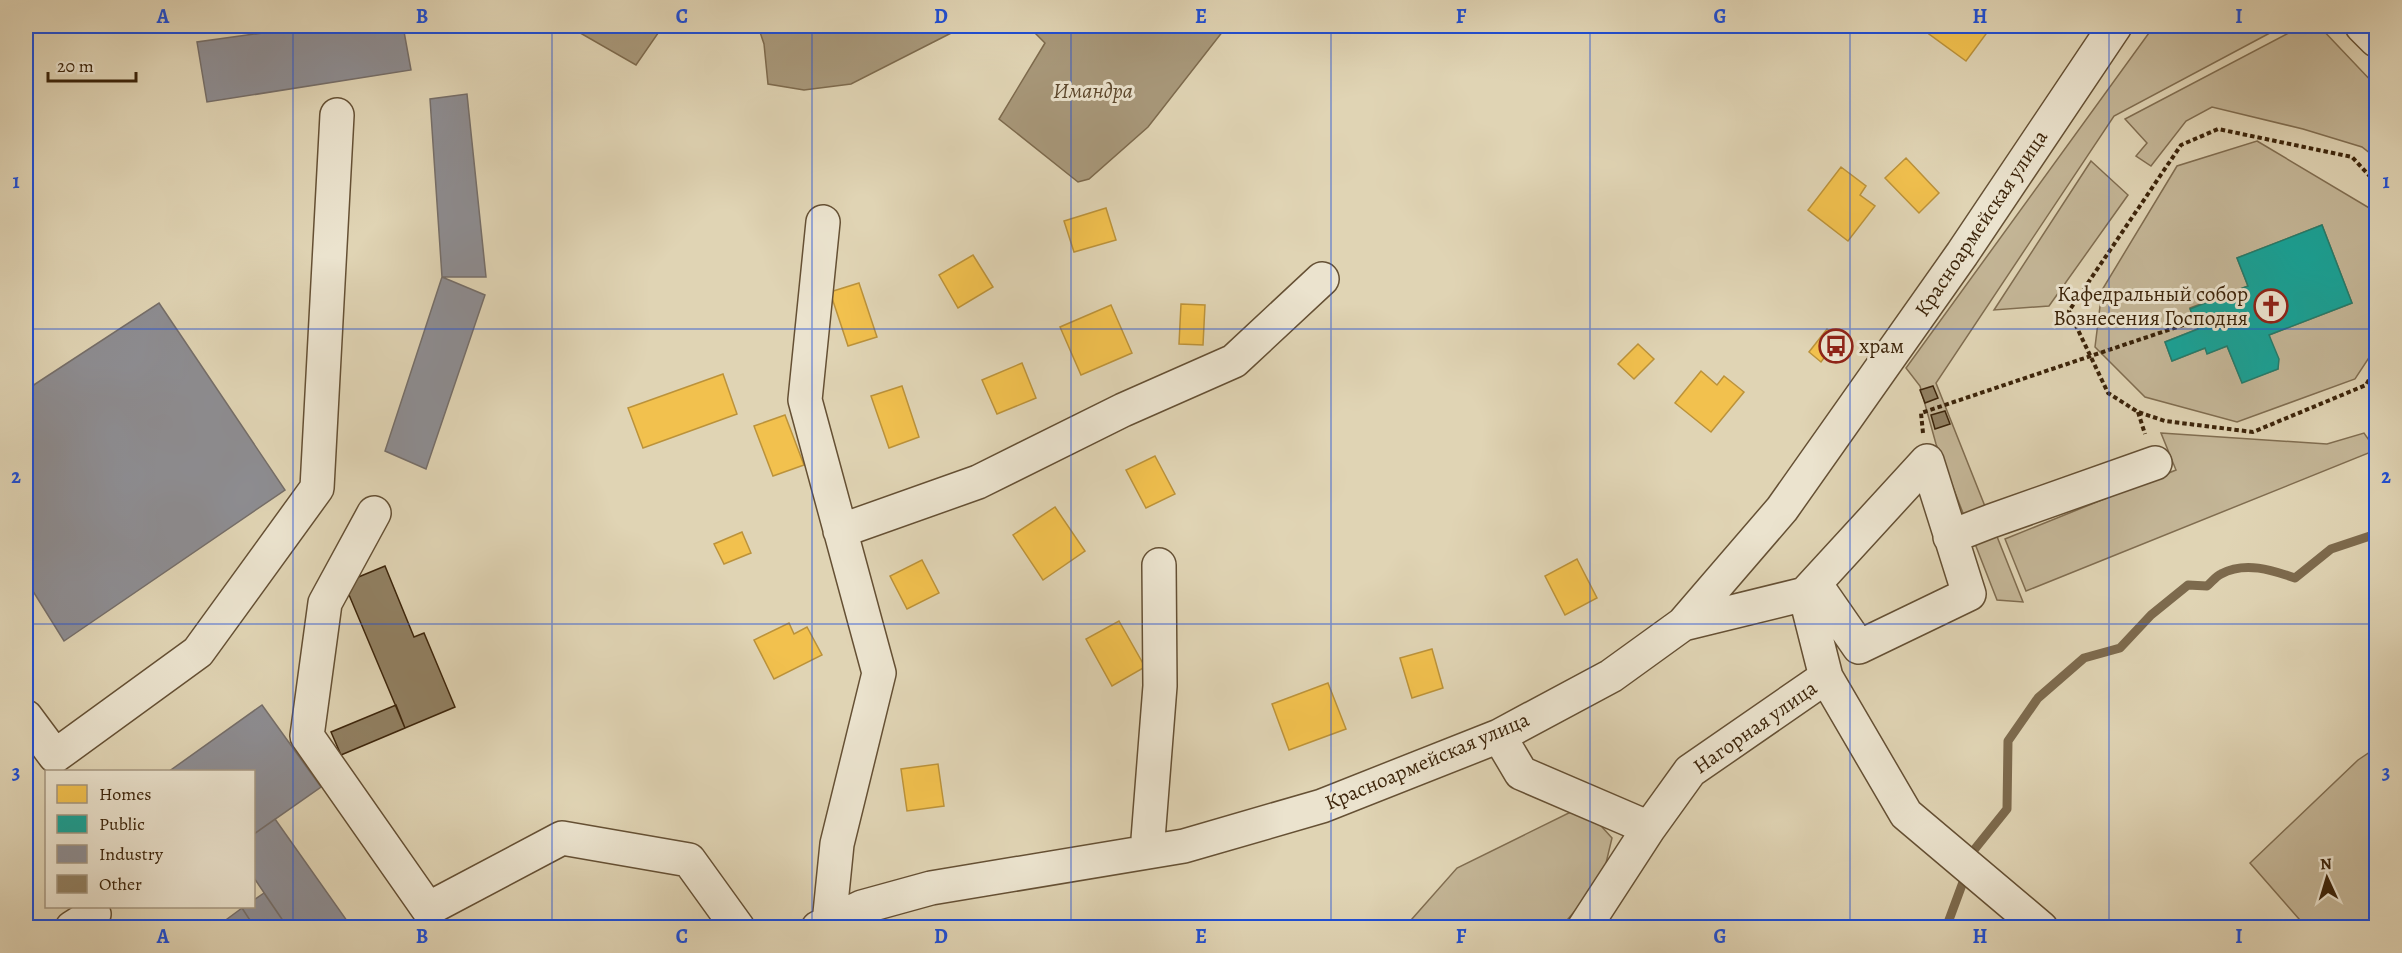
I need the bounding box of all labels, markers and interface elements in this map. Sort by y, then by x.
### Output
text: A [156,3,170,30]
text: B [416,3,428,30]
text: C [676,3,688,30]
text: D [934,3,948,30]
text: E [1195,3,1207,30]
text: F [1456,3,1467,30]
text: G [1713,3,1727,30]
text: H [1973,3,1988,30]
text: I [2235,3,2243,30]
scale bar [48,45,136,83]
text: 20 m [57,54,94,78]
water label: Имандра [1053,76,1133,106]
street label: Красноармейская улица [1908,124,2054,322]
text: 1 [12,168,20,195]
text: 1 [2382,168,2390,195]
place label: Кафедральный собор Вознесения Господня [2053,280,2248,332]
church icon: Кафедральный собор Вознесения Господня [2253,288,2289,324]
bus stop icon: храм [1818,328,1854,364]
place label: храм [1859,332,1904,360]
text: 2 [11,463,21,490]
text: 2 [2381,463,2391,490]
street label: Нагорная улица [1687,674,1823,780]
street label: Красноармейская улица [1321,705,1534,817]
text: 3 [12,759,20,786]
text: 3 [2382,759,2390,786]
legend [45,770,255,908]
text: Homes [99,782,151,806]
text: Public [99,812,145,836]
text: Industry [99,842,164,866]
north arrow [2297,848,2357,908]
text: N [2319,853,2333,875]
text: Other [99,872,142,896]
text: A [156,923,170,950]
text: B [416,923,428,950]
text: C [676,923,688,950]
text: D [934,923,948,950]
text: E [1195,923,1207,950]
text: F [1456,923,1467,950]
text: G [1713,923,1727,950]
text: H [1973,923,1988,950]
text: I [2235,923,2243,950]

